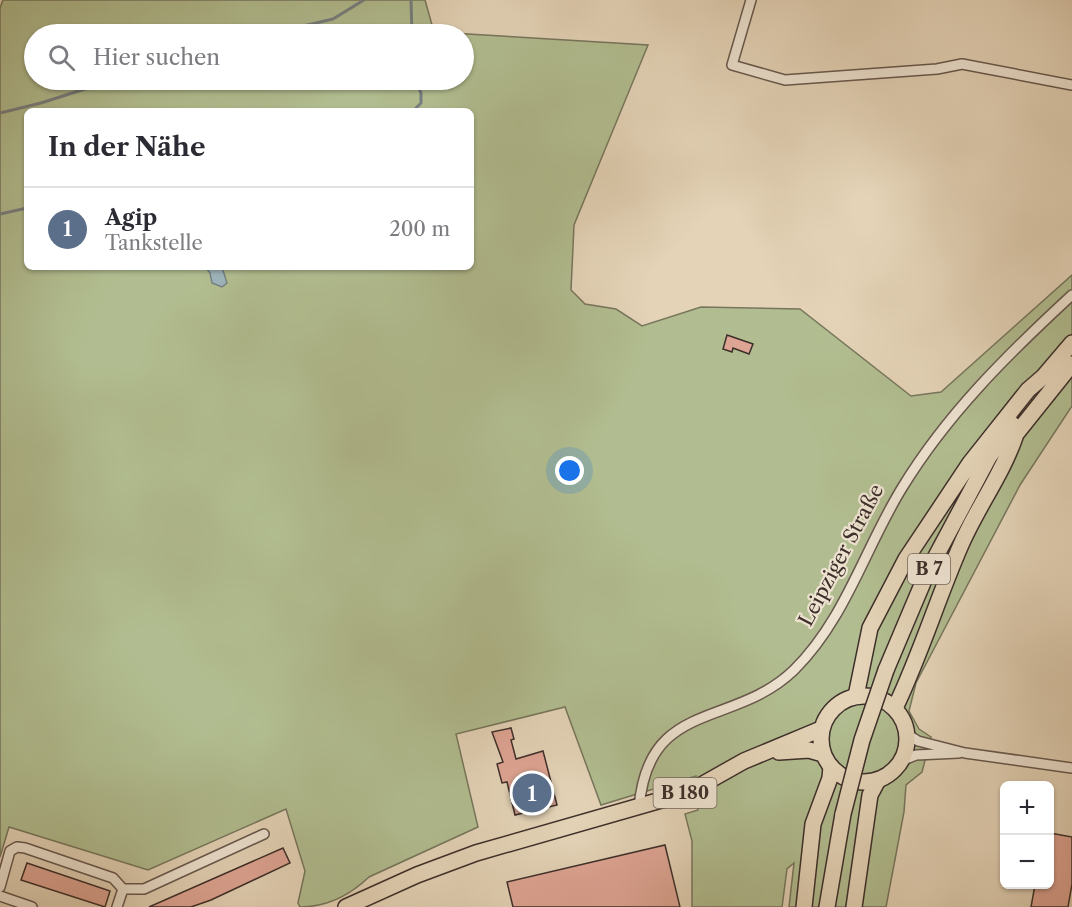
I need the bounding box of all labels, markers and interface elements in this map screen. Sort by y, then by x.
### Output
search box [24,24,474,90]
icon: search [45,41,78,74]
text: Hier suchen [93,44,220,71]
text: In der Nähe [48,131,205,163]
text: Agip [105,204,157,231]
text: 1 [63,217,72,241]
text: 200 m [389,217,450,241]
text: Tankstelle [105,231,203,255]
your location [555,456,584,485]
street label: Leipziger Straße [794,480,888,630]
road number: B 7 [908,554,950,584]
pin: 1 [512,770,552,816]
road number: B 180 [654,778,716,808]
map controls [1000,781,1054,889]
button: + [1000,781,1054,835]
button: − [1000,835,1054,889]

